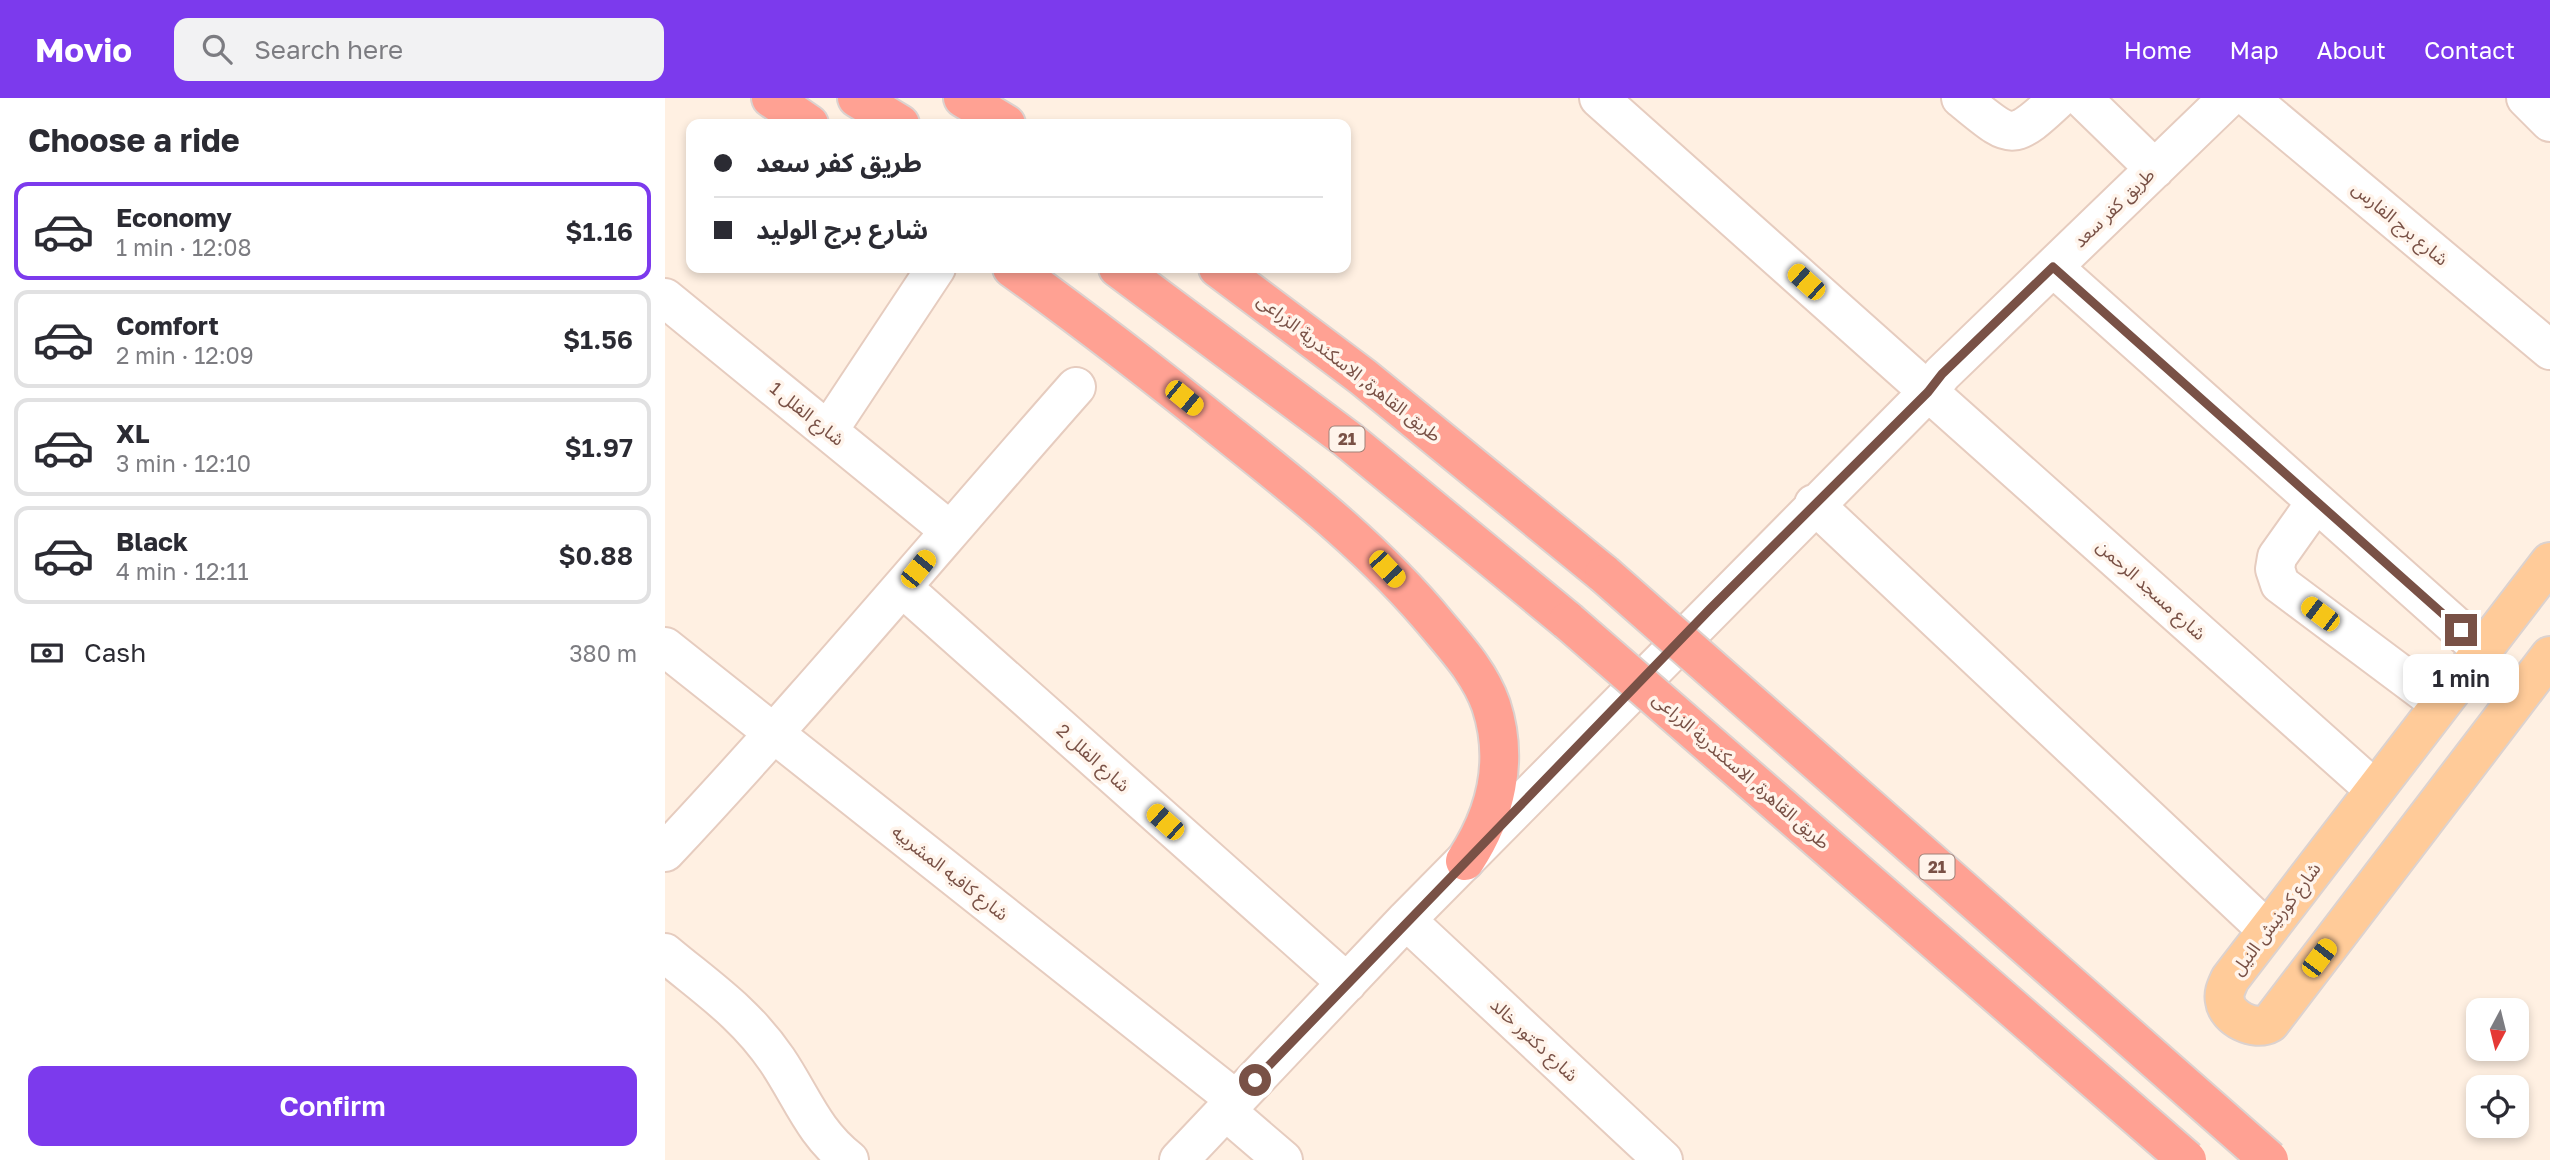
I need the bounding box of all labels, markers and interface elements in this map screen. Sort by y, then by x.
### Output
search box [174,18,664,81]
text: Movio [35,30,132,69]
icon: search [198,30,236,68]
text: Search here [254,34,403,65]
text: Home [2124,35,2192,64]
text: Map [2230,35,2279,64]
text: About [2317,35,2386,64]
text: Contact [2424,35,2515,64]
text: Choose a ride [28,121,240,159]
text: طريق كفر سعد [756,147,922,178]
street label: طريق كفر سعد [2068,163,2159,252]
street label: شارع برج الفارس [2346,177,2453,273]
icon: car [32,200,95,263]
text: Economy [116,202,232,233]
text: شارع برج الوليد [756,214,928,245]
text: $1.16 [565,216,633,247]
text: 1 min · 12:08 [116,233,252,261]
car [1784,260,1829,304]
street label: طريق القاهرة, الاسكندرية الزراعى [1253,288,1446,447]
icon: car [32,308,95,371]
text: Comfort [116,310,219,341]
text: $1.56 [563,324,633,355]
text: 2 min · 12:09 [116,341,254,369]
street label: شارع الفلل 1 [764,377,849,453]
car [1162,377,1207,419]
icon: car [32,416,95,479]
text: XL [116,418,150,449]
road number: 21 [1329,426,1365,452]
text: $1.97 [564,432,633,463]
text: 3 min · 12:10 [116,449,251,477]
icon: car [32,524,95,587]
text: Black [116,526,188,557]
street label: شارع مسجد الرحمن [2090,534,2211,647]
text: $0.88 [558,540,633,571]
car [897,546,940,592]
car [1365,546,1410,592]
text: 4 min · 12:11 [116,557,249,585]
car [2297,593,2344,635]
route end [2445,614,2477,646]
icon: cash [28,634,66,672]
text: Cash [84,637,146,668]
text: 380 m [569,639,637,667]
callout: 1 min [2403,654,2519,704]
text: 1 min [2432,664,2490,692]
street label: طريق القاهرة, الاسكندرية الزراعى [1648,687,1835,854]
street label: شارع الفلل 2 [1050,719,1135,799]
car [1143,800,1188,844]
street label: شارع كافيه المشربيه [886,820,1013,928]
road number: 21 [1919,854,1955,880]
street label: شارع كورنيش النيل [2226,858,2328,982]
car [2298,935,2341,981]
street label: شارع دكتور خالد [1483,993,1583,1088]
north arrow [2466,998,2529,1060]
map controls [2466,998,2529,1138]
route start [1239,1064,1271,1096]
button: Confirm [28,1066,637,1146]
button: locate [2466,1075,2529,1138]

